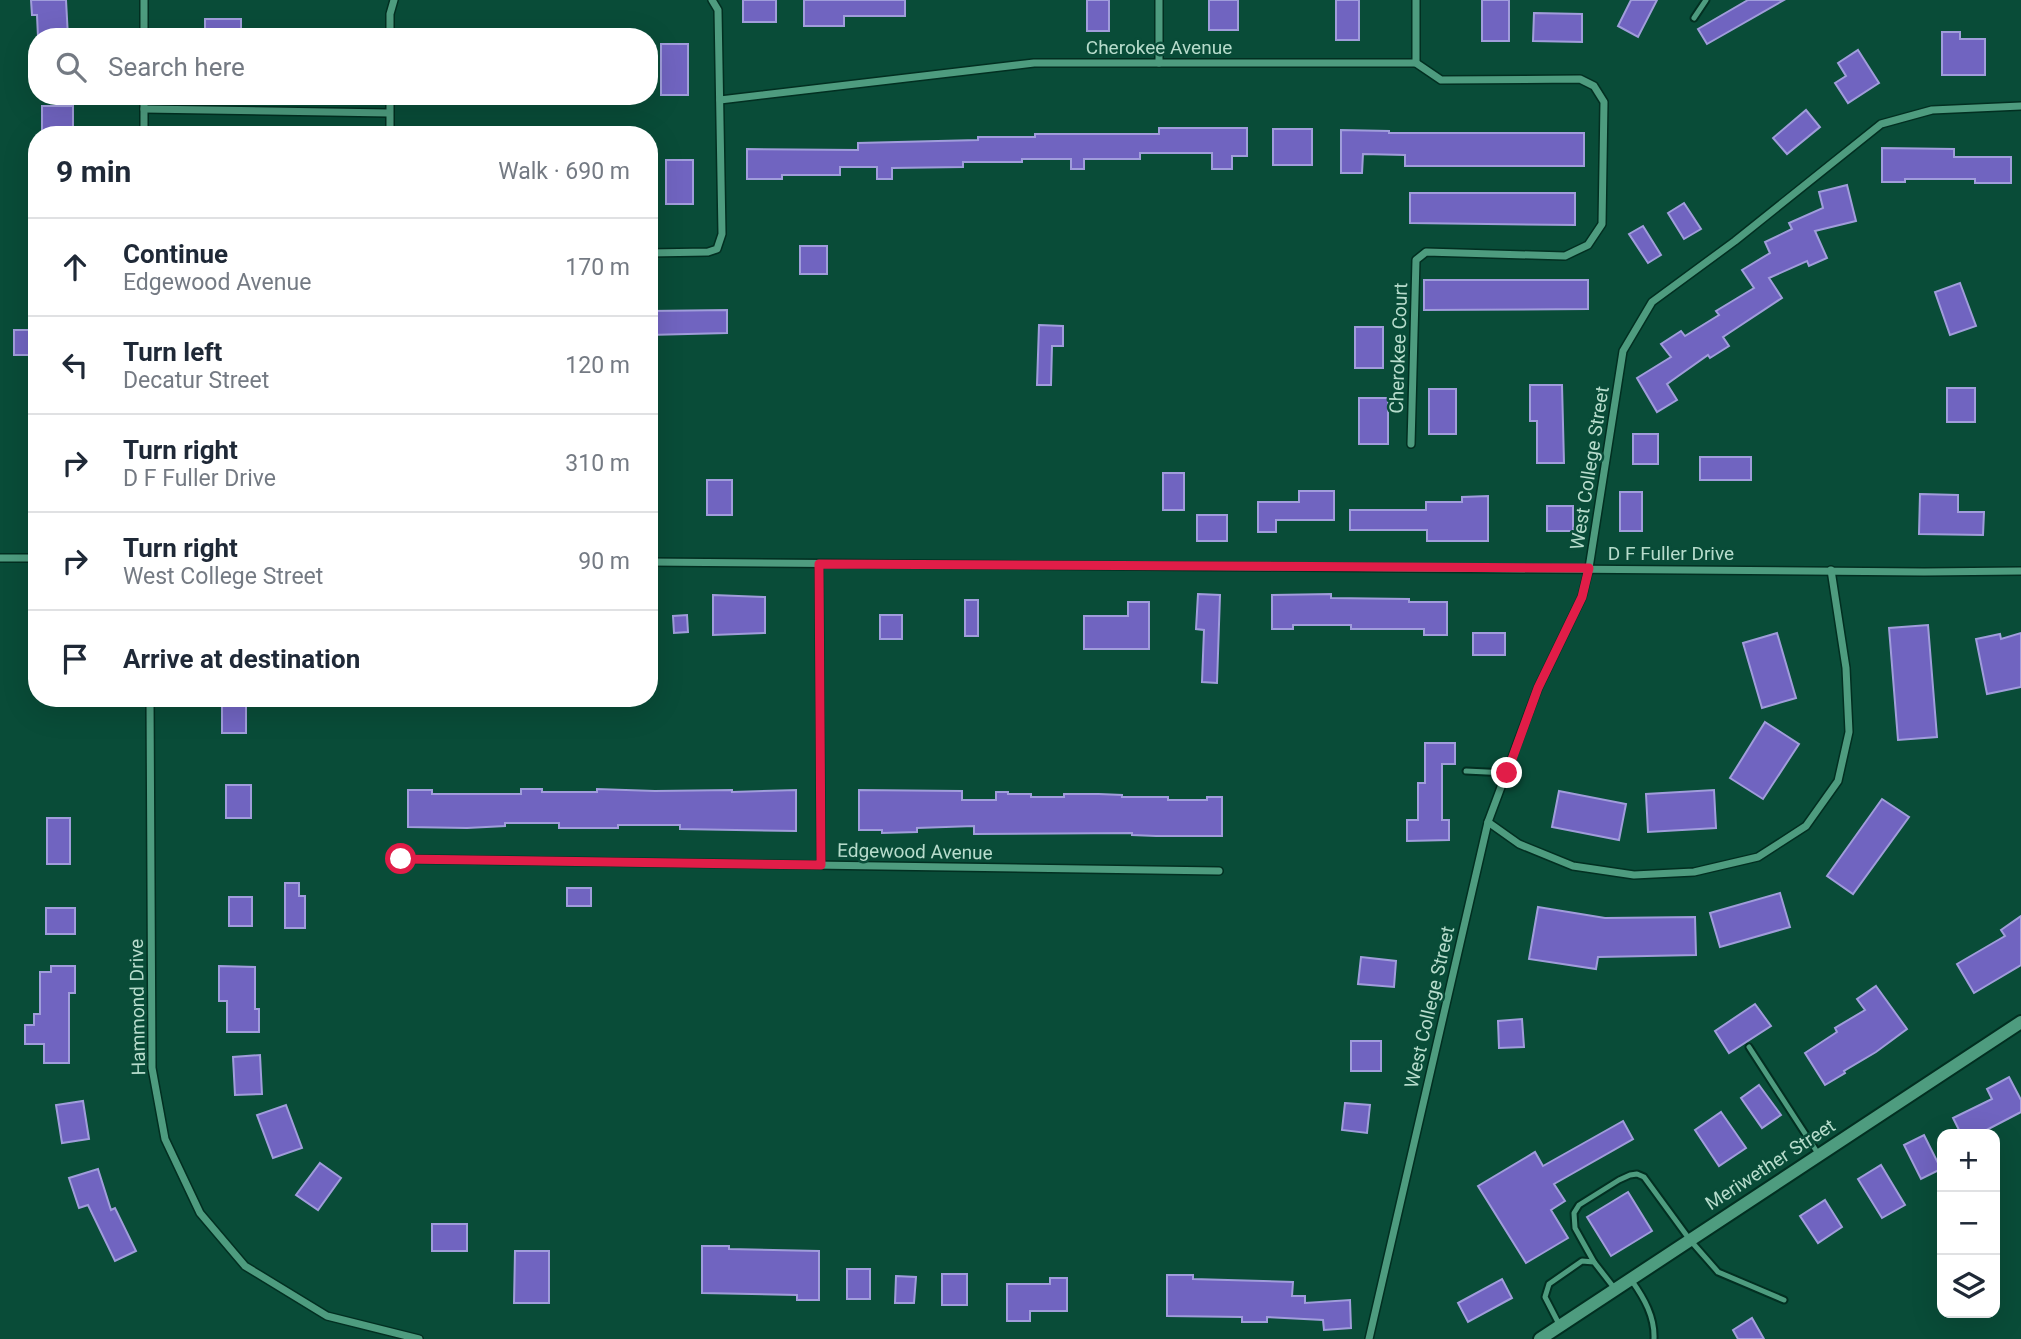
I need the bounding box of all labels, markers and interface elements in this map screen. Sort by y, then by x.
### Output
search box [28,28,658,105]
street label: Cherokee Avenue [1086,36,1232,59]
icon: search [52,48,90,86]
text: Search here [108,52,245,82]
text: 9 min [56,154,131,189]
text: Walk · 690 m [498,158,630,185]
text: Continue [123,239,228,269]
icon: ahead [56,248,94,286]
text: 170 m [565,254,630,281]
text: Edgewood Avenue [123,269,311,296]
street label: Cherokee Court [1385,282,1412,414]
text: Turn left [123,337,222,367]
icon: left [56,346,94,384]
text: 120 m [565,352,630,379]
text: Decatur Street [123,367,269,394]
street label: West College Street [1565,385,1614,552]
text: Turn right [123,435,238,465]
icon: right [56,444,94,482]
text: 310 m [565,450,630,477]
text: D F Fuller Drive [123,465,276,492]
text: Turn right [123,533,238,563]
icon: right [56,542,94,580]
street label: D F Fuller Drive [1608,542,1734,565]
text: 90 m [578,548,630,575]
text: West College Street [123,563,323,590]
icon: arrive [56,640,94,678]
text: Arrive at destination [123,644,360,674]
route end [1491,757,1522,788]
street label: Edgewood Avenue [837,839,993,864]
route start [385,843,416,874]
street label: West College Street [1400,924,1459,1090]
street label: Hammond Drive [125,938,150,1076]
street label: Meriwether Street [1701,1114,1839,1215]
map controls [1937,1129,2000,1318]
button: + [1937,1129,2000,1192]
button: − [1937,1192,2000,1255]
button: layers [1937,1255,2000,1318]

